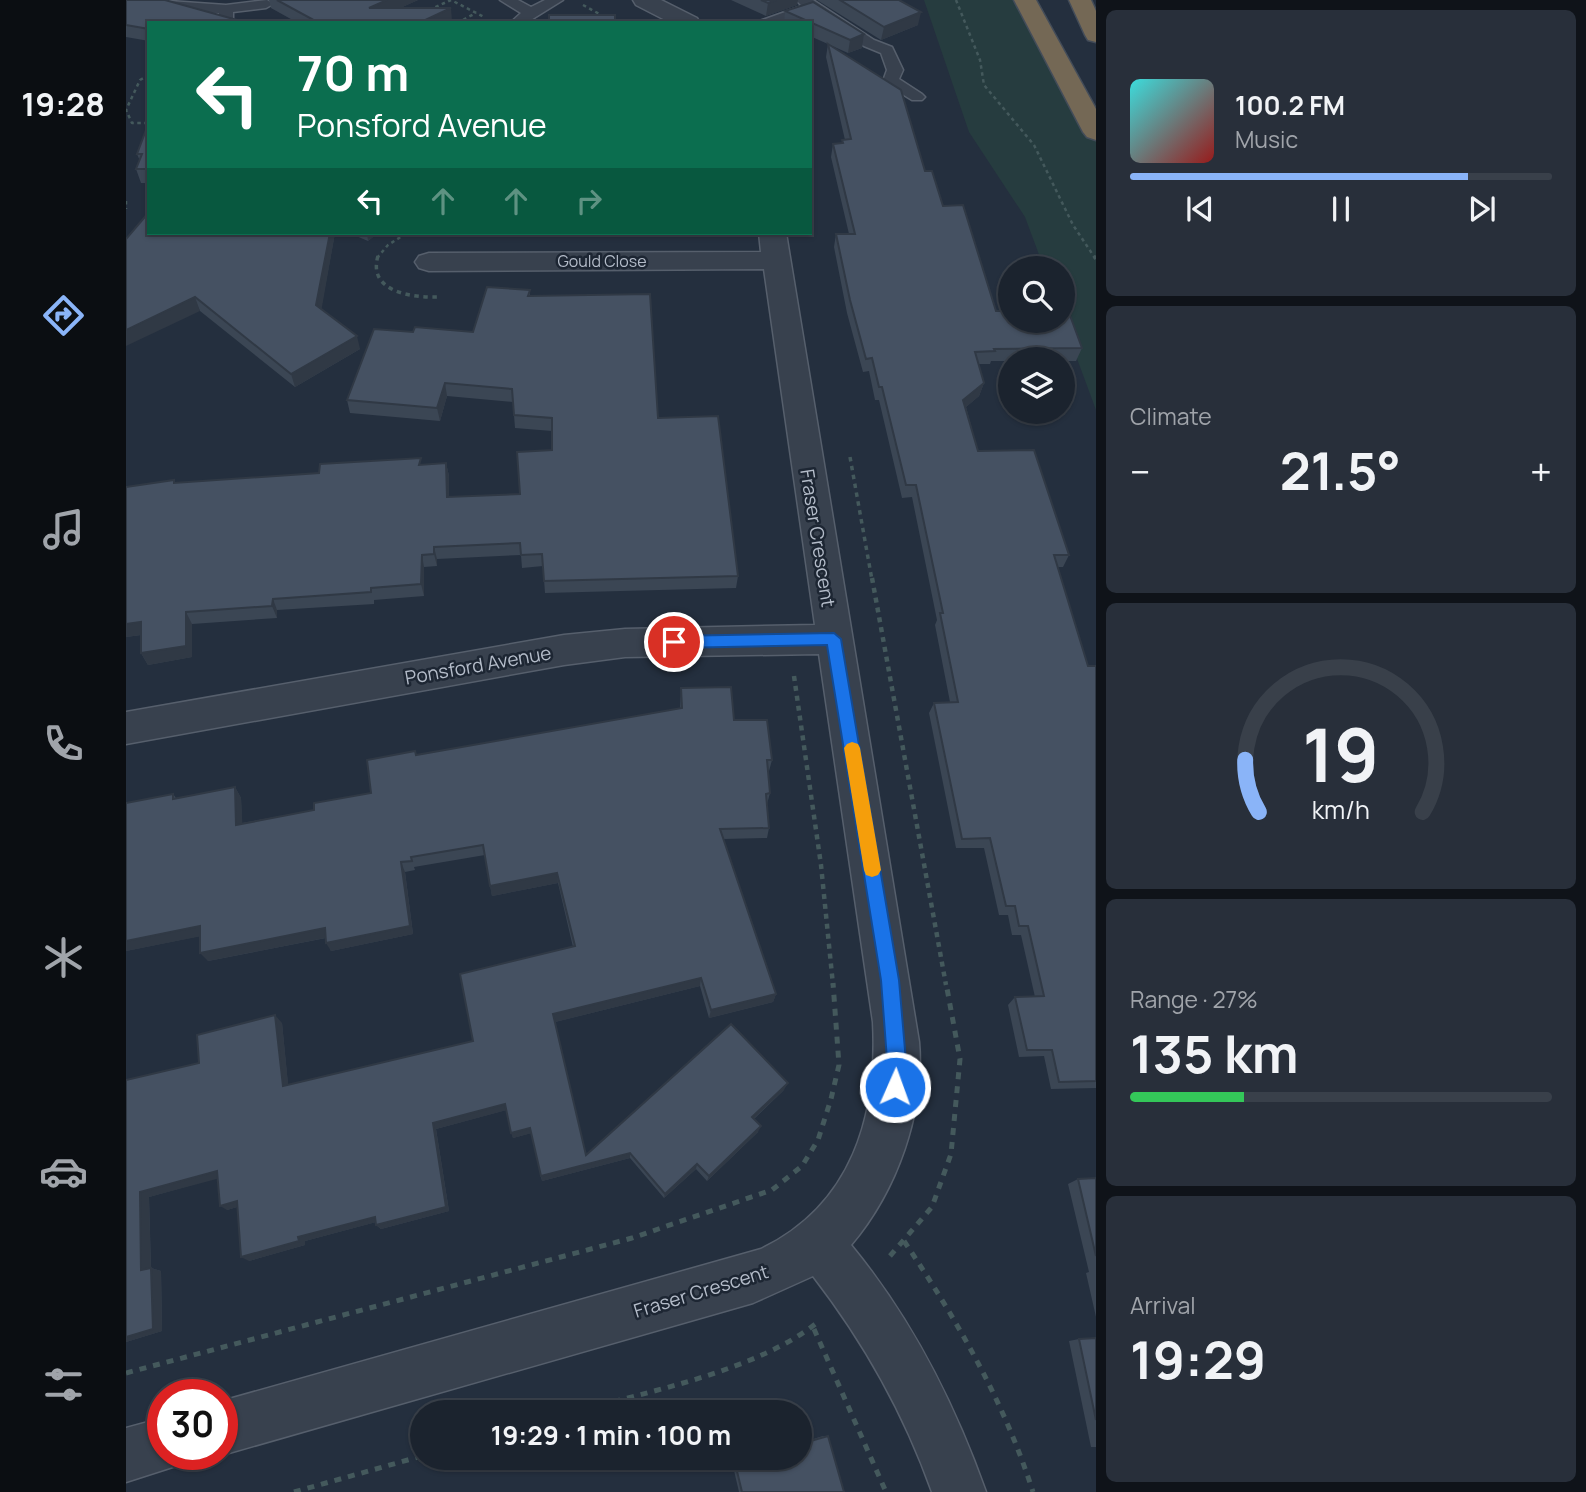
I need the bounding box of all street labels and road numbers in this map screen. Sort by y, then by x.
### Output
street label: Gould Close [558,250,646,272]
street label: Fraser Crescent [794,467,842,609]
street label: Ponsford Avenue [403,639,553,691]
street label: Fraser Crescent [630,1258,772,1324]

